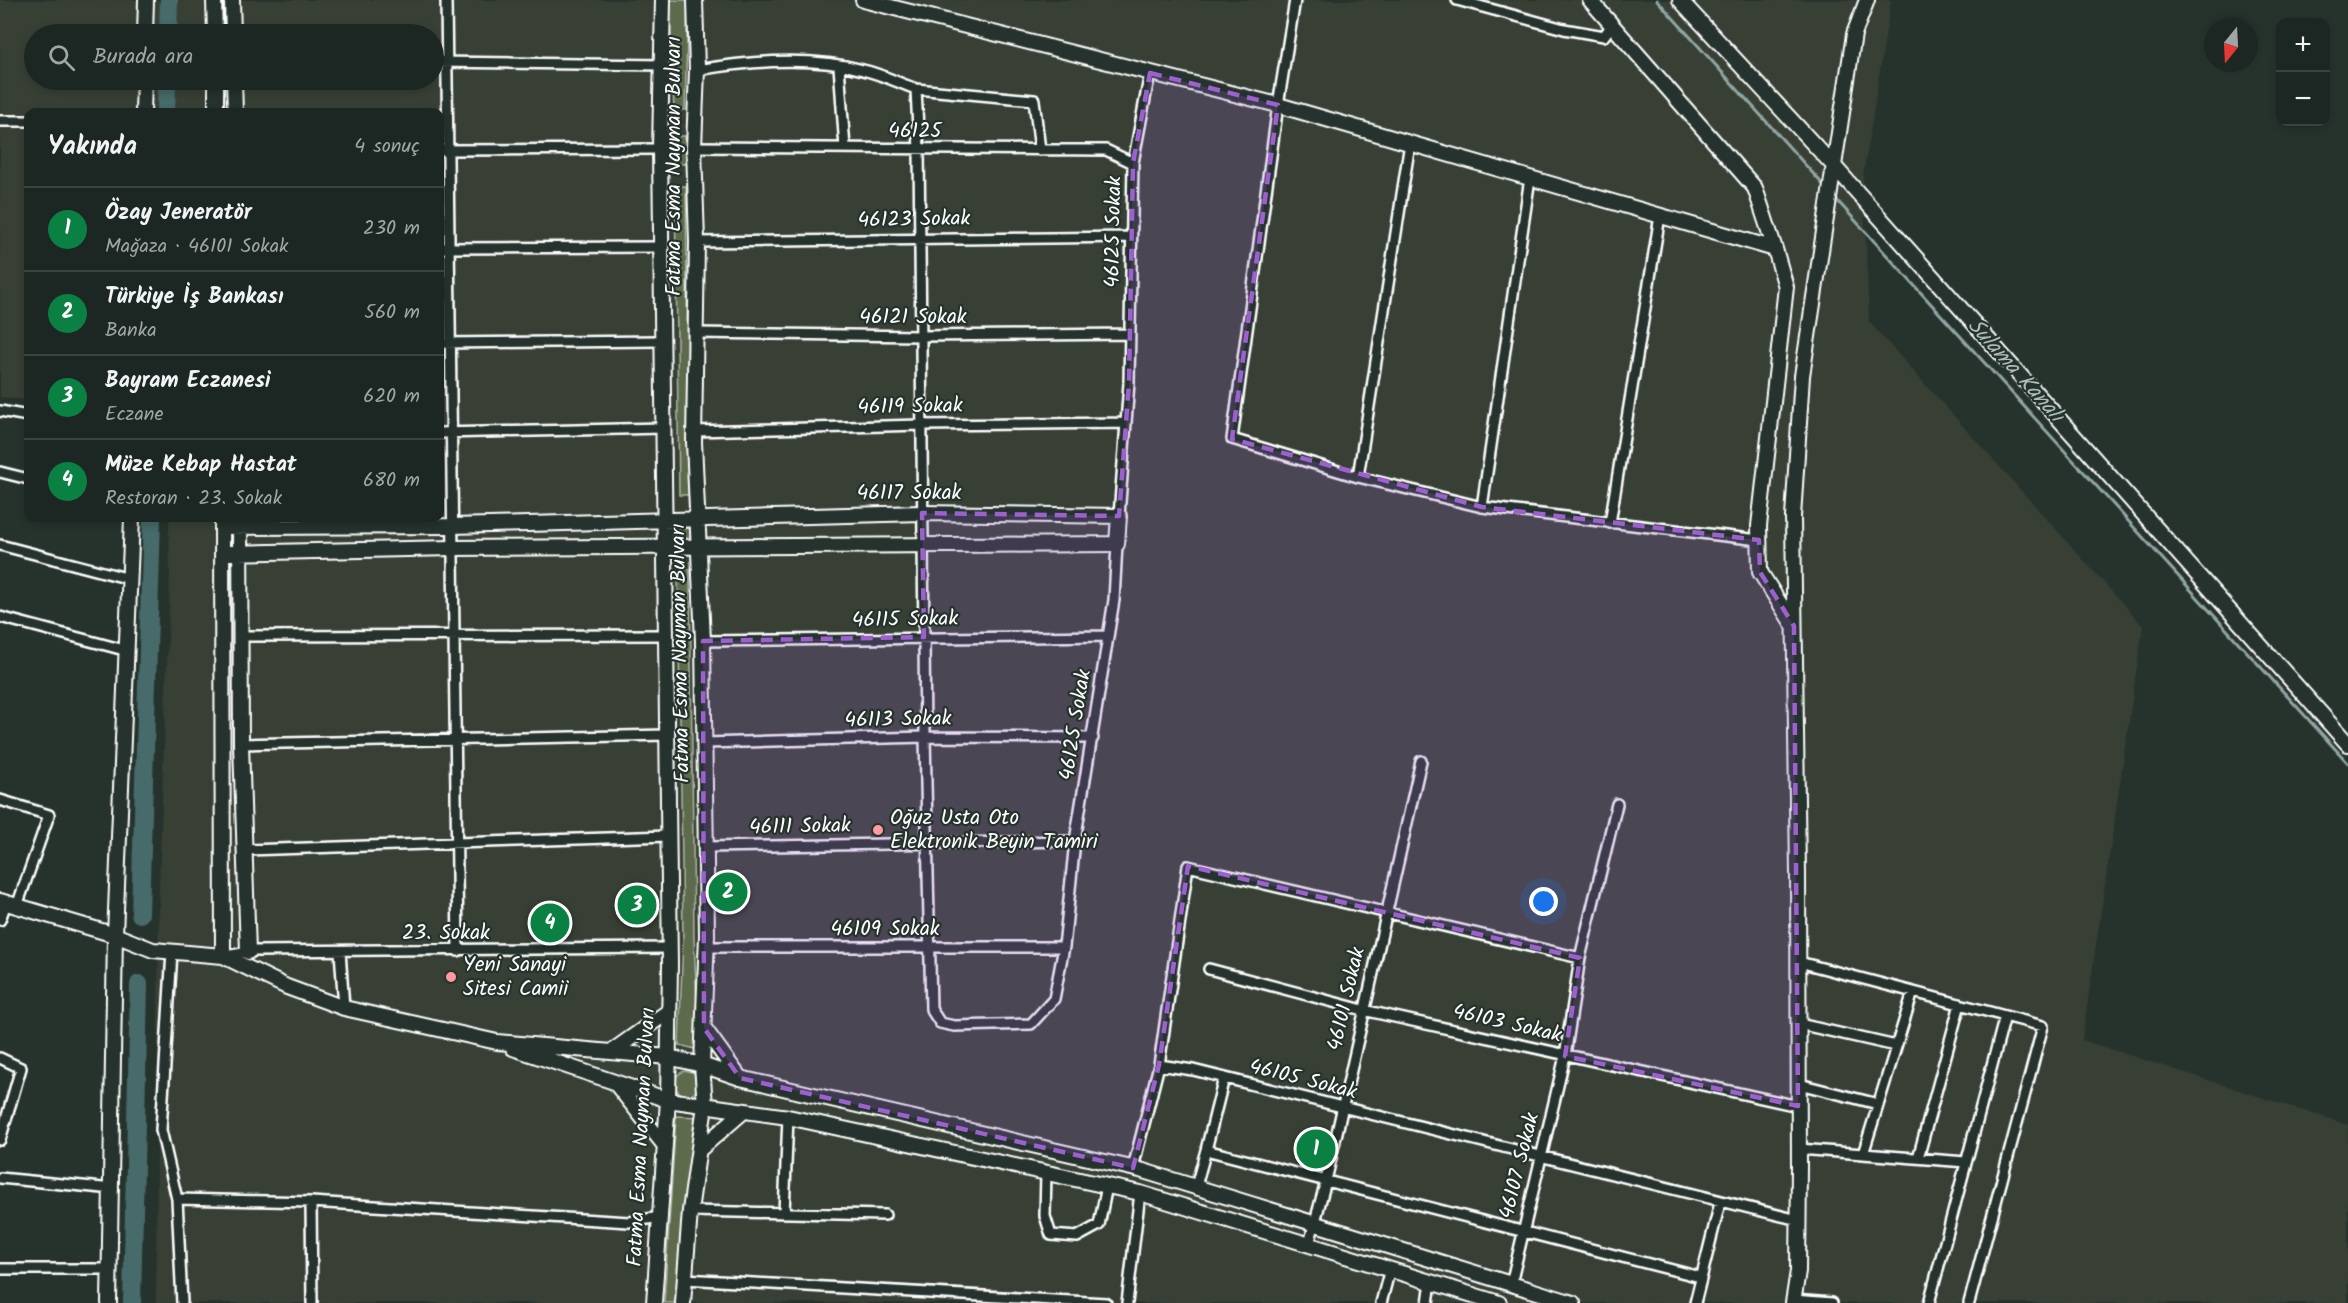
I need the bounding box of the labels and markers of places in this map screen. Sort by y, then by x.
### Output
place label: Oğuz Usta Oto Elektronik Beyin Tamiri [890,802,1099,859]
marker: Oğuz Usta Oto Elektronik Beyin Tamiri [871,823,885,837]
pin: 2 [708,870,748,914]
pin: 3 [618,882,656,928]
pin: 4 [530,900,570,946]
place label: Yeni Sanayi Sitesi Camii [463,949,569,1006]
marker: Yeni Sanayi Sitesi Camii [444,970,458,984]
pin: 1 [1296,1126,1336,1172]

